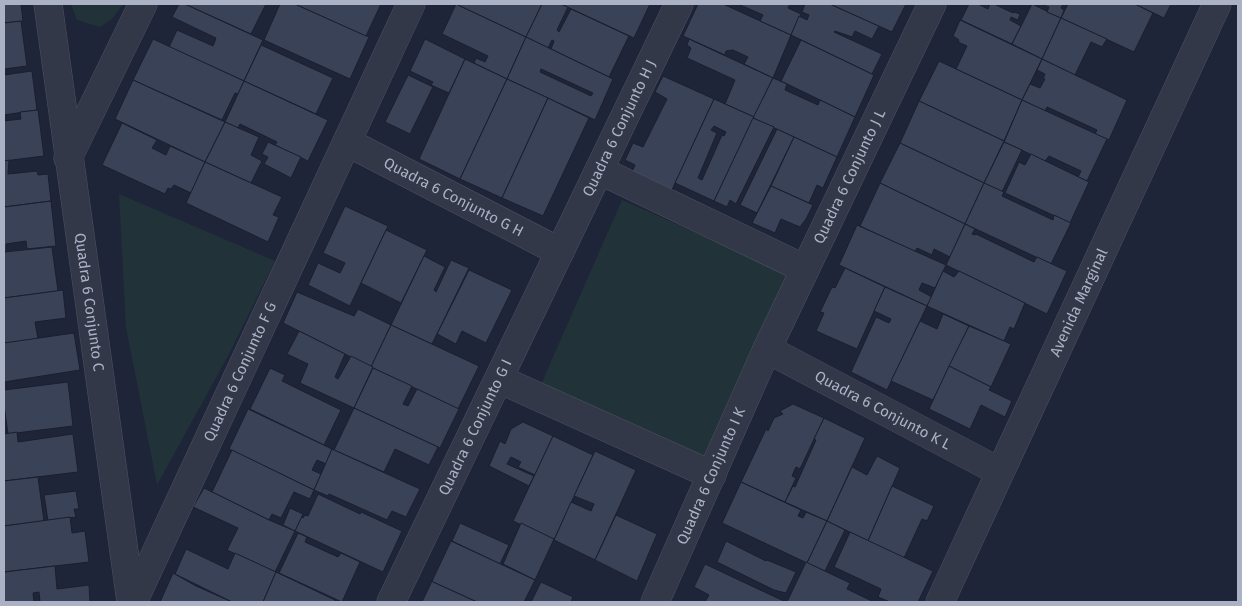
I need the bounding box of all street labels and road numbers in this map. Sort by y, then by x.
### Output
street label: Quadra 6 Conjunto H J [579,57,660,199]
street label: Quadra 6 Conjunto J L [810,106,890,247]
street label: Quadra 6 Conjunto G H [381,154,526,241]
street label: Quadra 6 Conjunto C [71,232,108,373]
street label: Avenida Marginal [1046,245,1112,359]
street label: Quadra 6 Conjunto F G [200,299,280,444]
street label: Quadra 6 Conjunto G I [435,356,516,498]
street label: Quadra 6 Conjunto K L [812,367,954,454]
street label: Quadra 6 Conjunto I K [673,404,749,547]

